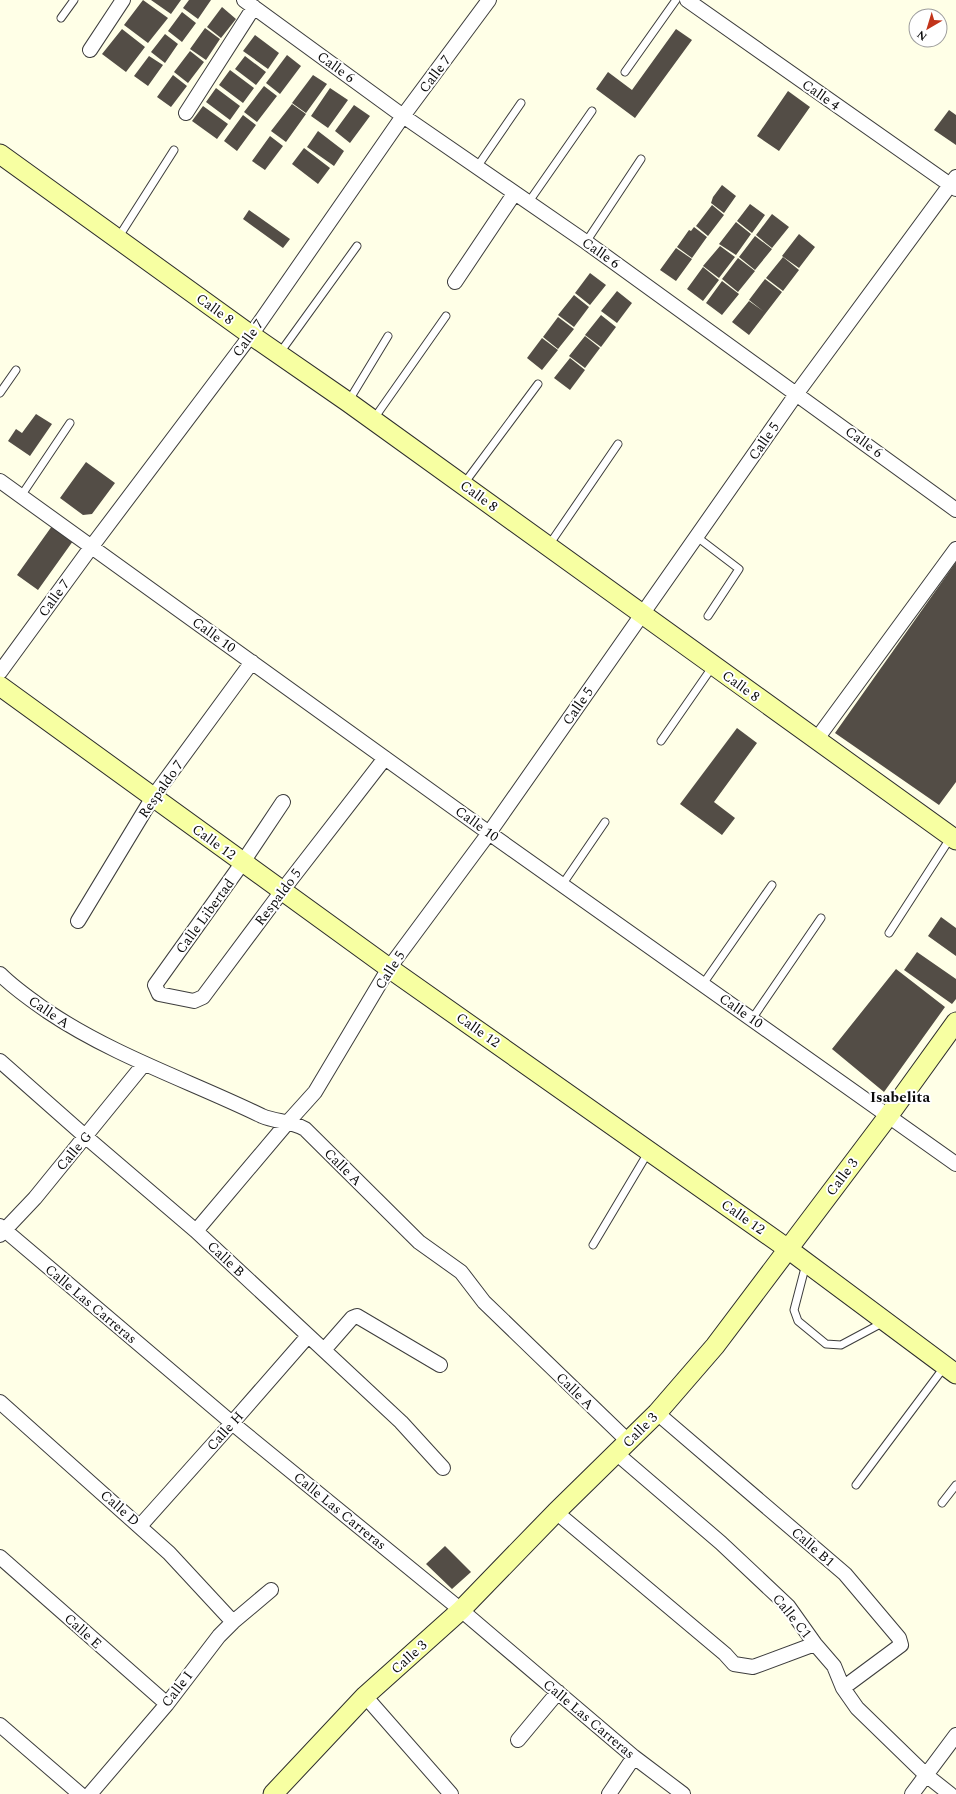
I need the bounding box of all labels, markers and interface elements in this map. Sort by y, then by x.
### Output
north arrow [908,8,948,48]
text: N [913,26,931,45]
street label: Calle 6 [313,46,359,88]
street label: Calle 7 [414,51,456,97]
street label: Calle 4 [798,74,844,116]
street label: Calle 6 [578,232,624,274]
street label: Calle 8 [192,288,238,330]
street label: Calle 7 [227,315,269,361]
street label: Calle 5 [743,418,785,464]
street label: Calle 6 [841,421,887,463]
street label: Calle 8 [456,475,502,517]
street label: Calle 7 [33,575,75,621]
street label: Calle 10 [188,612,240,658]
street label: Calle 8 [718,665,764,707]
street label: Calle 5 [557,683,599,729]
street label: Respaldo 7 [133,756,189,822]
street label: Calle 10 [451,801,503,847]
street label: Calle 12 [188,819,240,865]
street label: Respaldo 5 [249,864,307,930]
street label: Calle Libertad [170,874,240,958]
street label: Calle 5 [370,946,410,994]
street label: Calle 10 [715,988,767,1034]
street label: Calle A [24,990,74,1034]
street label: Calle 12 [452,1007,504,1053]
district label: Isabelita [870,1086,930,1109]
street label: Calle G [51,1126,97,1175]
street label: Calle A [319,1143,367,1191]
street label: Calle 3 [821,1154,863,1200]
street label: Calle 12 [717,1194,769,1240]
street label: Calle B [203,1236,249,1282]
street label: Calle Las Carreras [41,1259,141,1349]
street label: Calle A [551,1367,599,1415]
street label: Calle H [202,1407,248,1455]
street label: Calle 3 [618,1408,662,1452]
street label: Calle Las Carreras [289,1467,391,1555]
street label: Calle D [96,1485,144,1531]
street label: Calle B1 [787,1522,839,1572]
street label: Calle C1 [767,1589,817,1643]
street label: Calle E [59,1608,107,1654]
street label: Calle 3 [386,1635,432,1679]
street label: Calle I [156,1666,198,1712]
street label: Calle Las Carreras [539,1674,639,1764]

